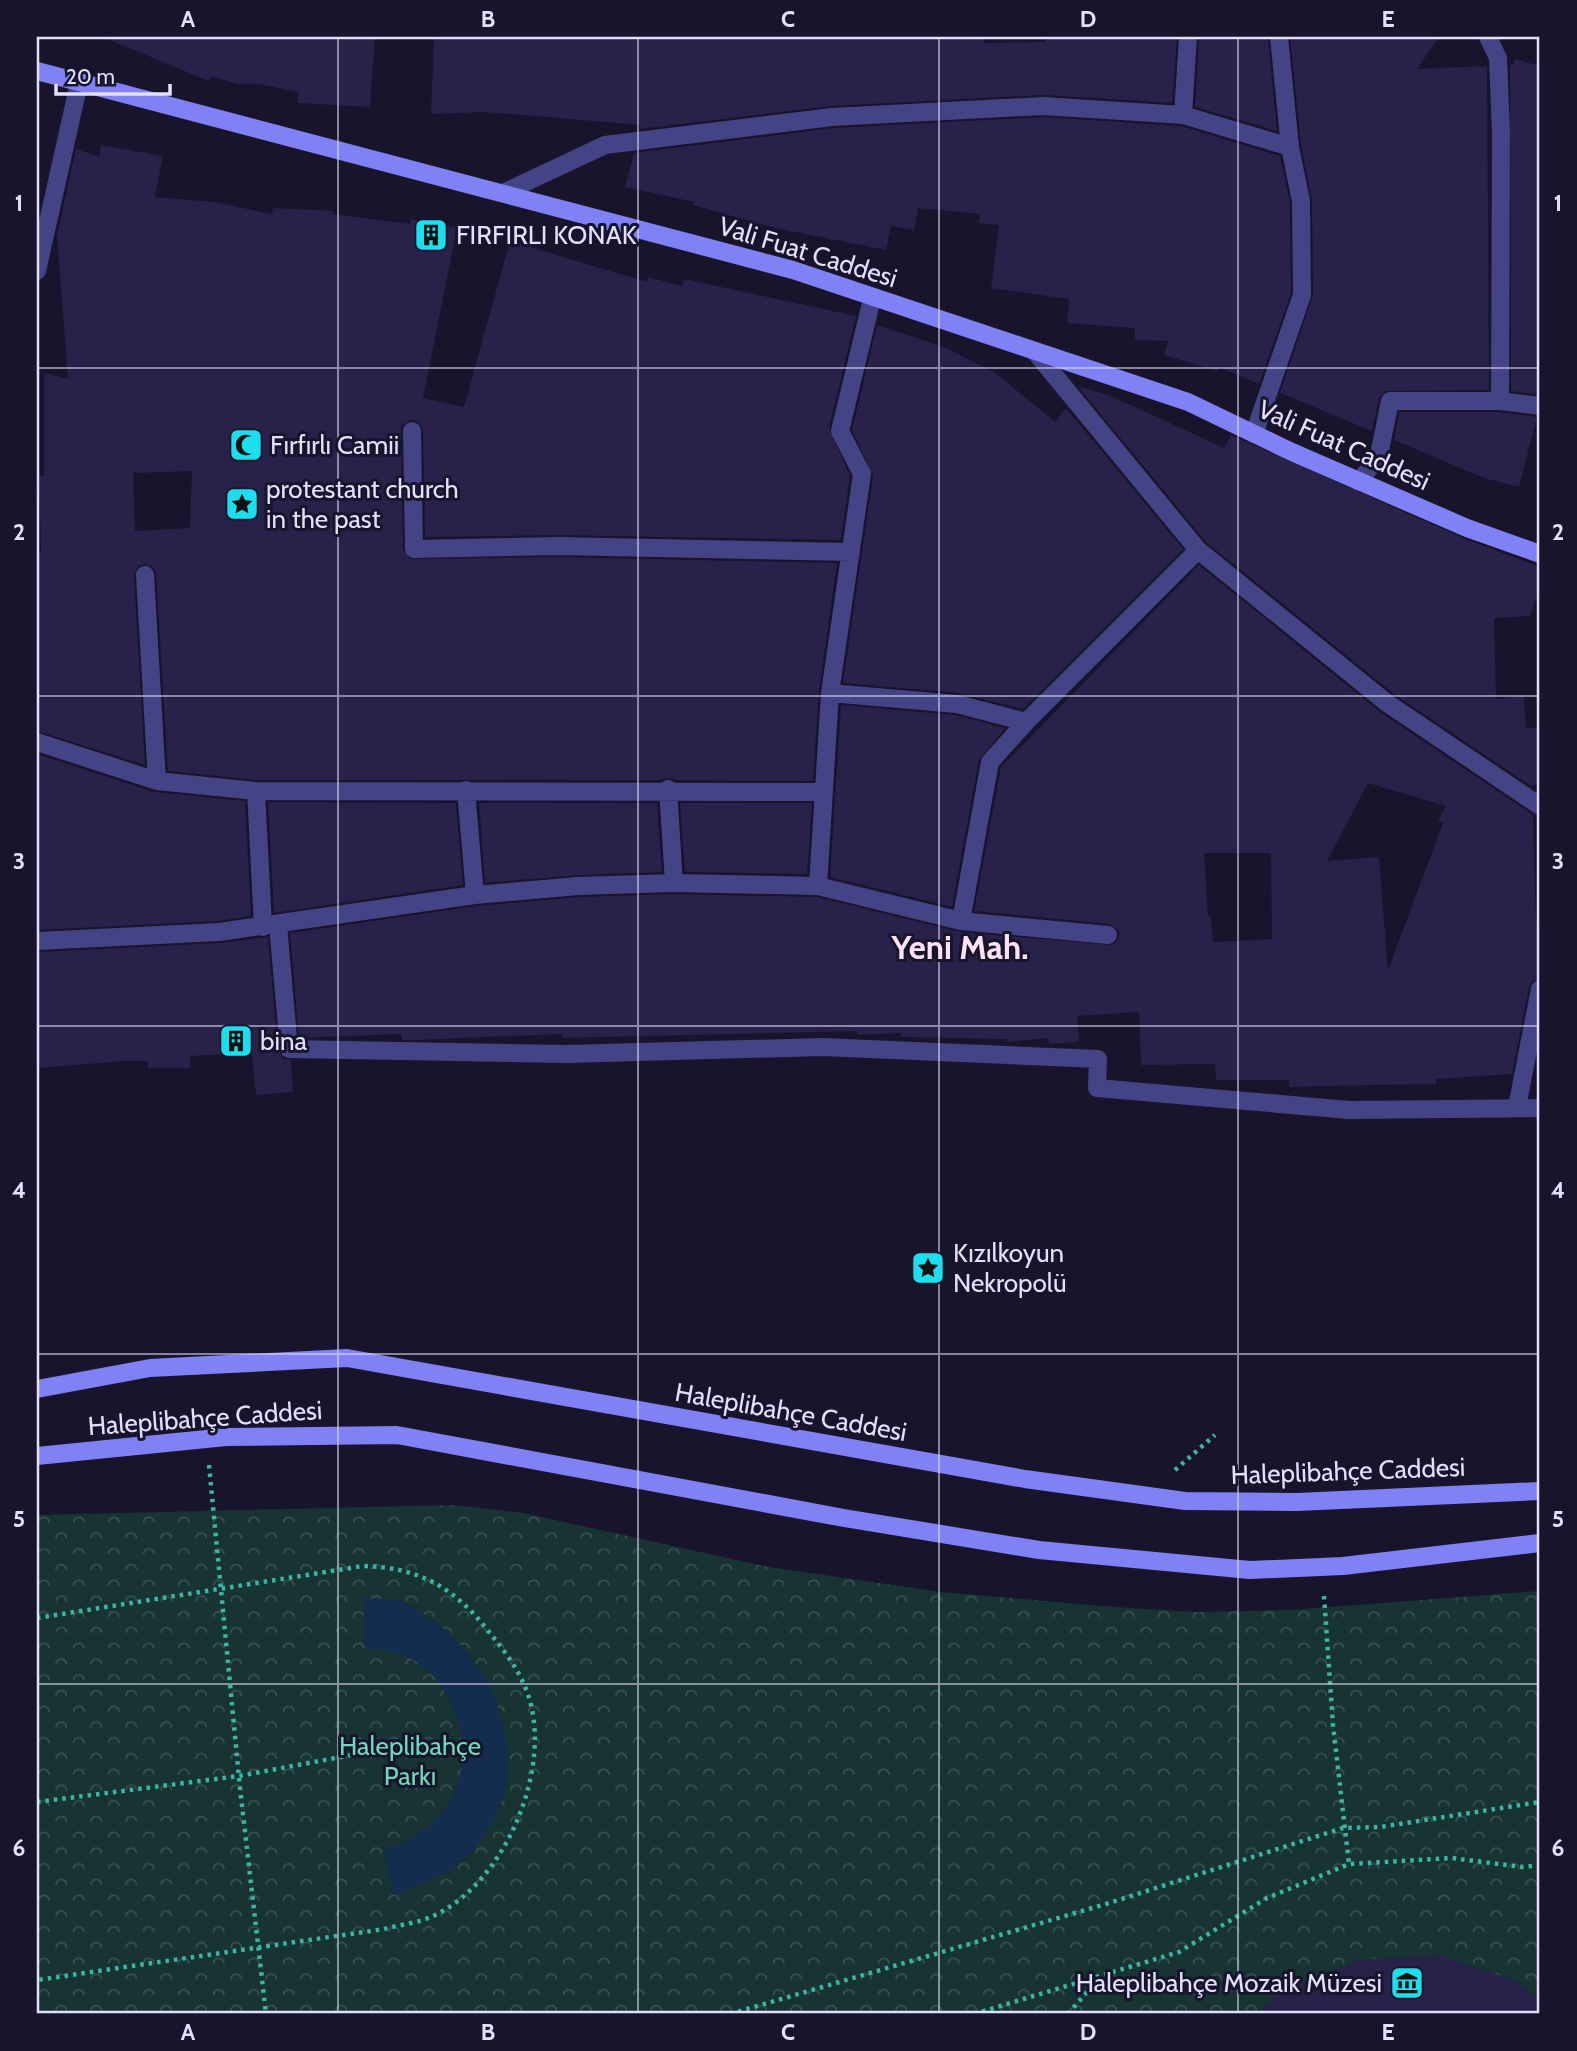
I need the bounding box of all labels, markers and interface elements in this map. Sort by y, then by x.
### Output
text: A [181,5,196,33]
text: B [481,5,495,33]
text: C [781,5,795,33]
text: D [1080,5,1096,33]
text: E [1381,5,1395,33]
scale bar [56,52,170,96]
text: 20 m [66,64,115,89]
text: 1 [15,189,23,217]
text: 1 [1554,189,1562,217]
street label: Vali Fuat Caddesi [715,210,901,294]
building icon: FIRFIRLI KONAK [412,216,450,254]
place label: FIRFIRLI KONAK [456,219,637,251]
street label: Vali Fuat Caddesi [1253,393,1435,497]
mosque icon: Fırfırlı Camii [227,426,265,464]
place label: Fırfırlı Camii [270,429,399,461]
place label: protestant church in the past [266,473,459,535]
place icon: protestant church in the past [223,485,261,523]
text: 2 [13,518,25,546]
text: 2 [1552,518,1564,546]
text: 3 [13,847,25,875]
text: 3 [1552,847,1564,875]
district label: Yeni Mah. [890,927,1029,967]
building icon: bina [217,1022,255,1060]
place label: bina [260,1025,307,1057]
text: 4 [12,1176,26,1204]
text: 4 [1551,1176,1565,1204]
place label: Kızılkoyun Nekropolü [953,1237,1067,1299]
place icon: Kızılkoyun Nekropolü [909,1249,947,1287]
street label: Haleplibahçe Caddesi [673,1376,909,1448]
street label: Haleplibahçe Caddesi [87,1394,323,1442]
street label: Haleplibahçe Caddesi [1230,1451,1466,1491]
text: 5 [13,1505,25,1533]
text: 5 [1552,1505,1564,1533]
park label: Haleplibahçe Parkı [339,1730,481,1792]
text: 6 [13,1834,25,1862]
text: 6 [1552,1834,1564,1862]
museum icon: Haleplibahçe Mozaik Müzesi [1388,1964,1426,2002]
place label: Haleplibahçe Mozaik Müzesi [1076,1967,1382,1999]
text: A [181,2018,196,2046]
text: B [481,2018,495,2046]
text: C [781,2018,795,2046]
text: D [1080,2018,1096,2046]
text: E [1381,2018,1395,2046]

